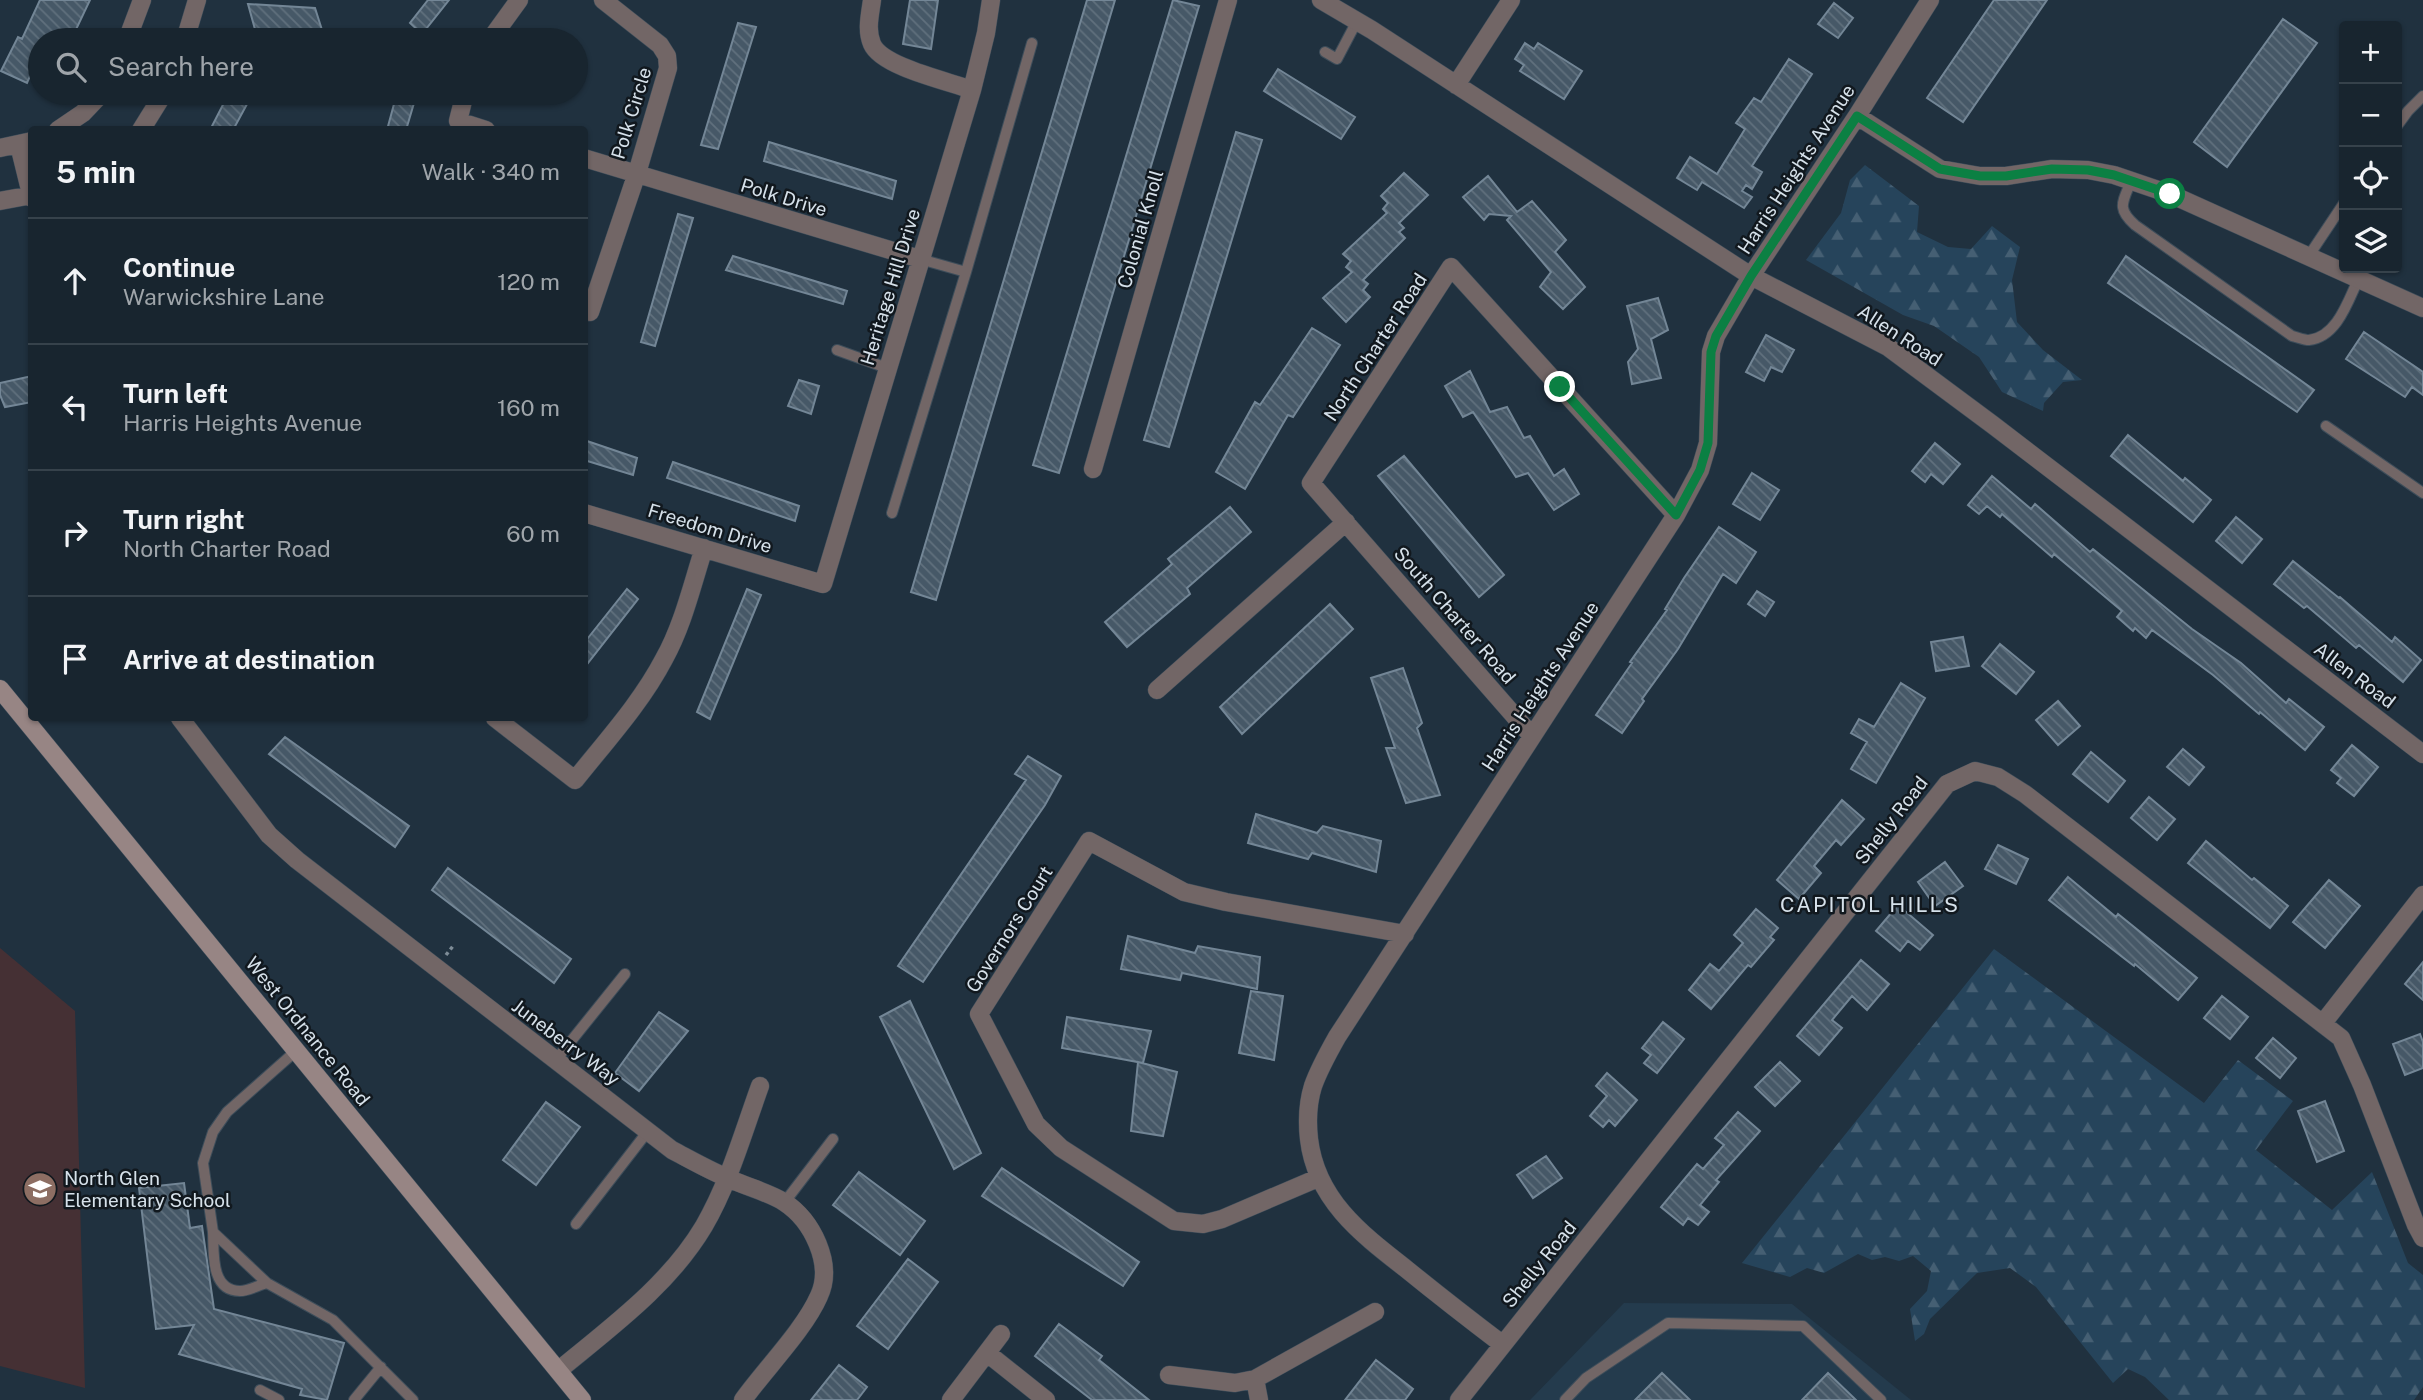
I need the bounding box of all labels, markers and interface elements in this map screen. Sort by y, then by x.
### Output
map controls [2339,21,2402,273]
button: + [2339,21,2402,84]
search box [28,28,588,105]
icon: search [52,48,90,86]
text: Search here [108,51,254,82]
street label: Polk Circle [607,64,655,162]
street label: Harris Heights Avenue [1733,80,1859,258]
button: − [2339,84,2402,147]
button: locate [2339,147,2402,210]
text: 5 min [56,154,136,190]
text: Walk · 340 m [422,158,560,185]
street label: Colonial Knoll [1113,167,1167,291]
street label: Polk Drive [738,173,830,221]
route start [2154,178,2185,209]
street label: Heritage Hill Drive [856,206,924,368]
button: layers [2339,210,2402,273]
text: Continue [123,252,235,283]
icon: ahead [56,262,94,300]
text: 120 m [497,268,560,295]
street label: North Charter Road [1319,269,1431,425]
text: Warwickshire Lane [123,283,325,310]
street label: Allen Road [1854,300,1946,370]
route end [1544,371,1575,402]
text: Turn left [123,378,228,409]
icon: left [56,388,94,426]
text: 160 m [497,394,560,421]
text: Harris Heights Avenue [123,409,362,436]
street label: Freedom Drive [645,499,775,557]
text: Turn right [123,504,245,535]
icon: right [56,514,94,552]
text: 60 m [506,520,560,547]
text: North Charter Road [123,535,331,562]
street label: South Charter Road [1390,542,1520,688]
street label: Harris Heights Avenue [1477,597,1603,775]
street label: Allen Road [2310,637,2400,713]
icon: arrive [56,640,94,678]
text: Arrive at destination [123,644,375,675]
street label: Shelly Road [1850,772,1932,868]
street label: Governors Court [961,862,1057,996]
district label: CAPITOL HILLS [1780,892,1960,917]
street label: West Ordnance Road [241,952,375,1110]
street label: Juneberry Way [508,994,624,1090]
place label: North Glen Elementary School [64,1167,231,1211]
school or university icon: North Glen Elementary School [21,1170,59,1208]
street label: Shelly Road [1497,1216,1581,1312]

